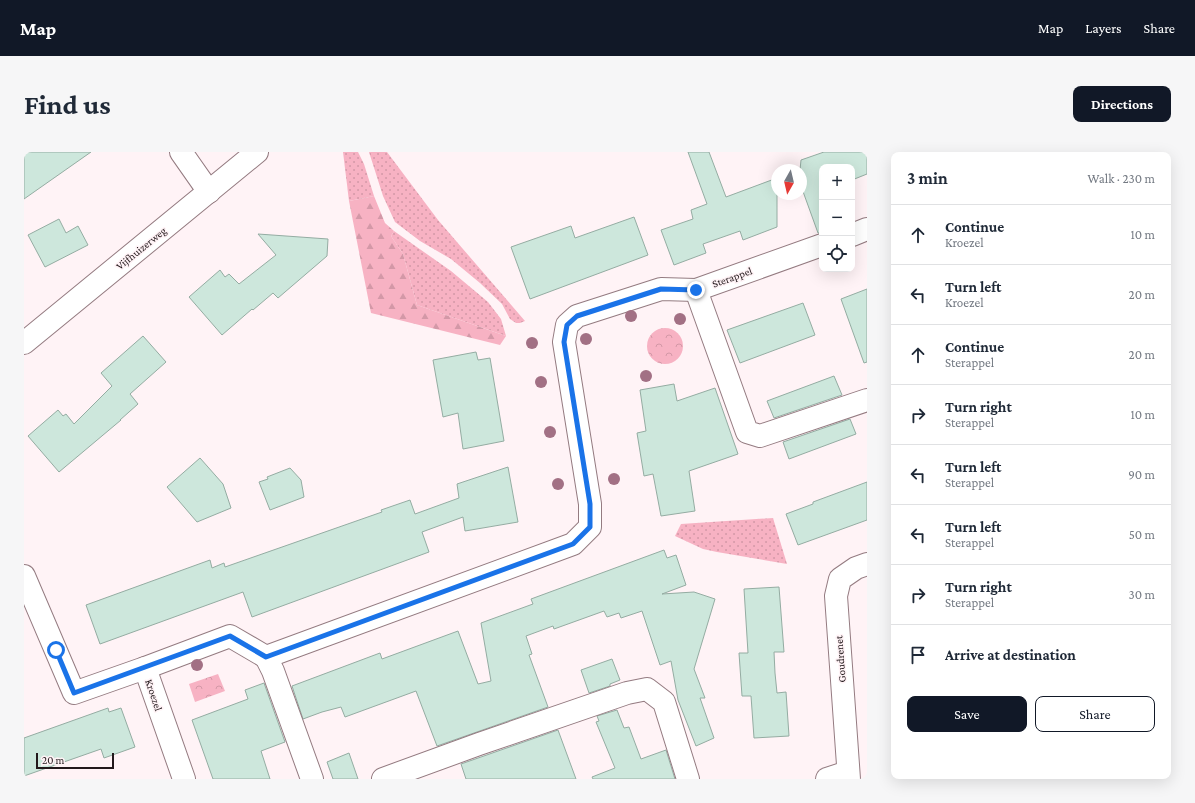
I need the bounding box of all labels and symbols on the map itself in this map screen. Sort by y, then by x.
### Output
north arrow [771,164,807,200]
street label: Vijfhuizerweg [113,224,170,273]
street label: Sterappel [710,264,754,291]
route end [687,281,705,299]
street label: Goudrenet [832,635,848,683]
route start [47,641,65,659]
street label: Kroezel [143,678,165,712]
scale bar [36,751,114,770]

